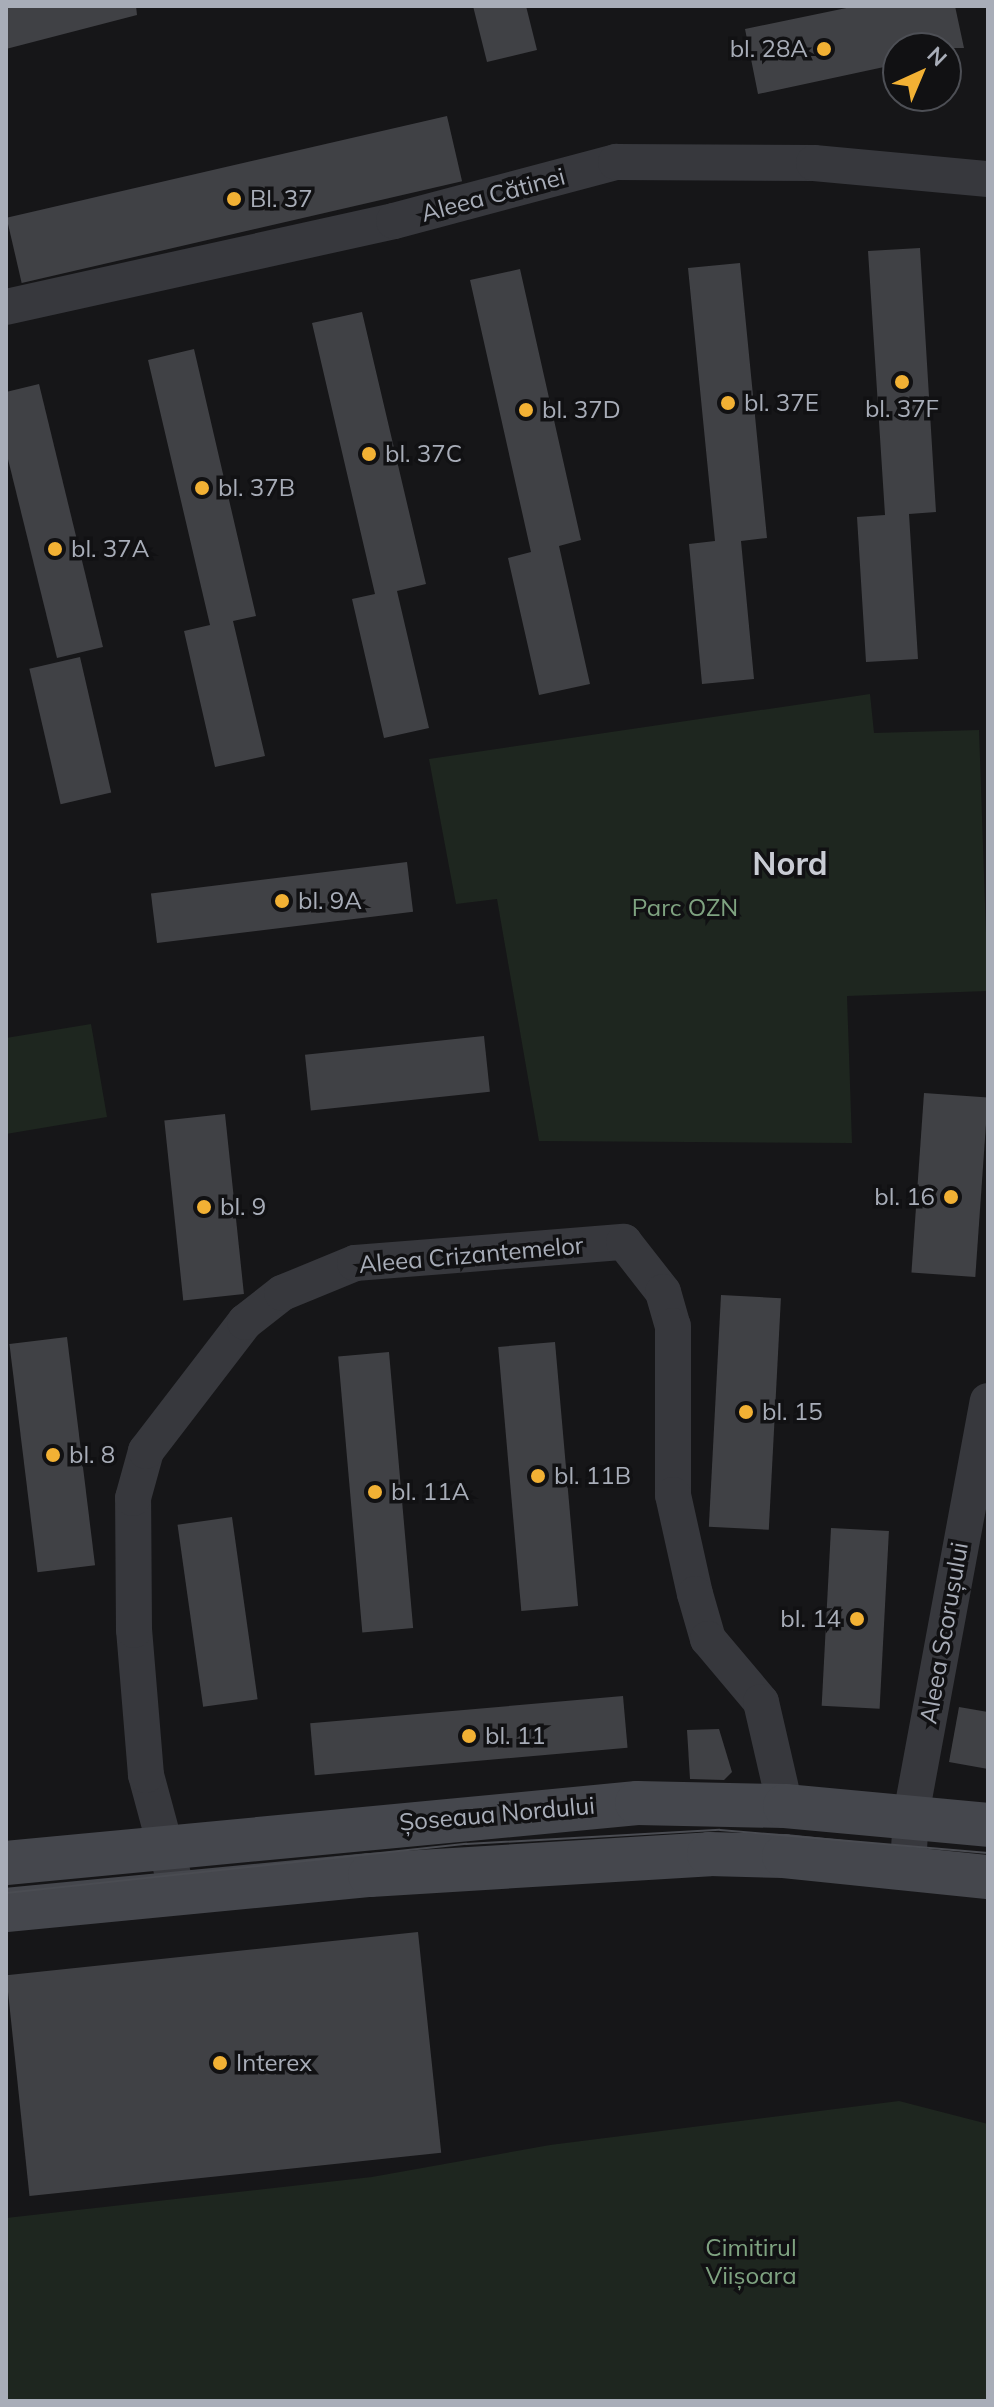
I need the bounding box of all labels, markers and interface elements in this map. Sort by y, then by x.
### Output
north arrow [882,32,962,112]
place label: bl. 28A [730,35,808,63]
marker: bl. 28A [815,40,833,58]
text: N [922,40,953,72]
street label: Aleea Cătinei [418,162,568,228]
place label: Bl. 37 [250,185,313,213]
marker: Bl. 37 [225,190,243,208]
marker: bl. 37F [893,373,911,391]
place label: bl. 37E [744,389,819,417]
marker: bl. 37E [719,394,737,412]
place label: bl. 37F [865,395,939,423]
place label: bl. 37D [542,396,621,424]
marker: bl. 37D [517,401,535,419]
place label: bl. 37C [385,440,462,468]
marker: bl. 37C [360,445,378,463]
place label: bl. 37B [218,474,295,502]
marker: bl. 37B [193,479,211,497]
place label: bl. 37A [71,535,149,563]
marker: bl. 37A [46,540,64,558]
district label: Nord [752,844,828,882]
place label: bl. 9A [298,887,362,915]
marker: bl. 9A [273,892,291,910]
park label: Parc OZN [632,894,738,922]
place label: bl. 16 [874,1183,935,1211]
marker: bl. 16 [942,1188,960,1206]
place label: bl. 9 [220,1193,266,1221]
marker: bl. 9 [195,1198,213,1216]
street label: Aleea Crizantemelor [357,1231,585,1279]
place label: bl. 15 [762,1398,823,1426]
marker: bl. 15 [737,1403,755,1421]
place label: bl. 8 [69,1441,115,1469]
marker: bl. 8 [44,1446,62,1464]
place label: bl. 11B [554,1462,631,1490]
marker: bl. 11B [529,1467,547,1485]
place label: bl. 11A [391,1478,469,1506]
marker: bl. 11A [366,1483,384,1501]
street label: Aleea Scorușului [914,1540,974,1726]
place label: bl. 14 [780,1605,841,1633]
marker: bl. 14 [848,1610,866,1628]
place label: bl. 11 [485,1722,546,1750]
marker: bl. 11 [460,1727,478,1745]
street label: Șoseaua Nordului [398,1791,596,1837]
place label: Interex [236,2049,312,2077]
marker: Interex [211,2054,229,2072]
park label: Cimitirul Viișoara [705,2234,797,2290]

